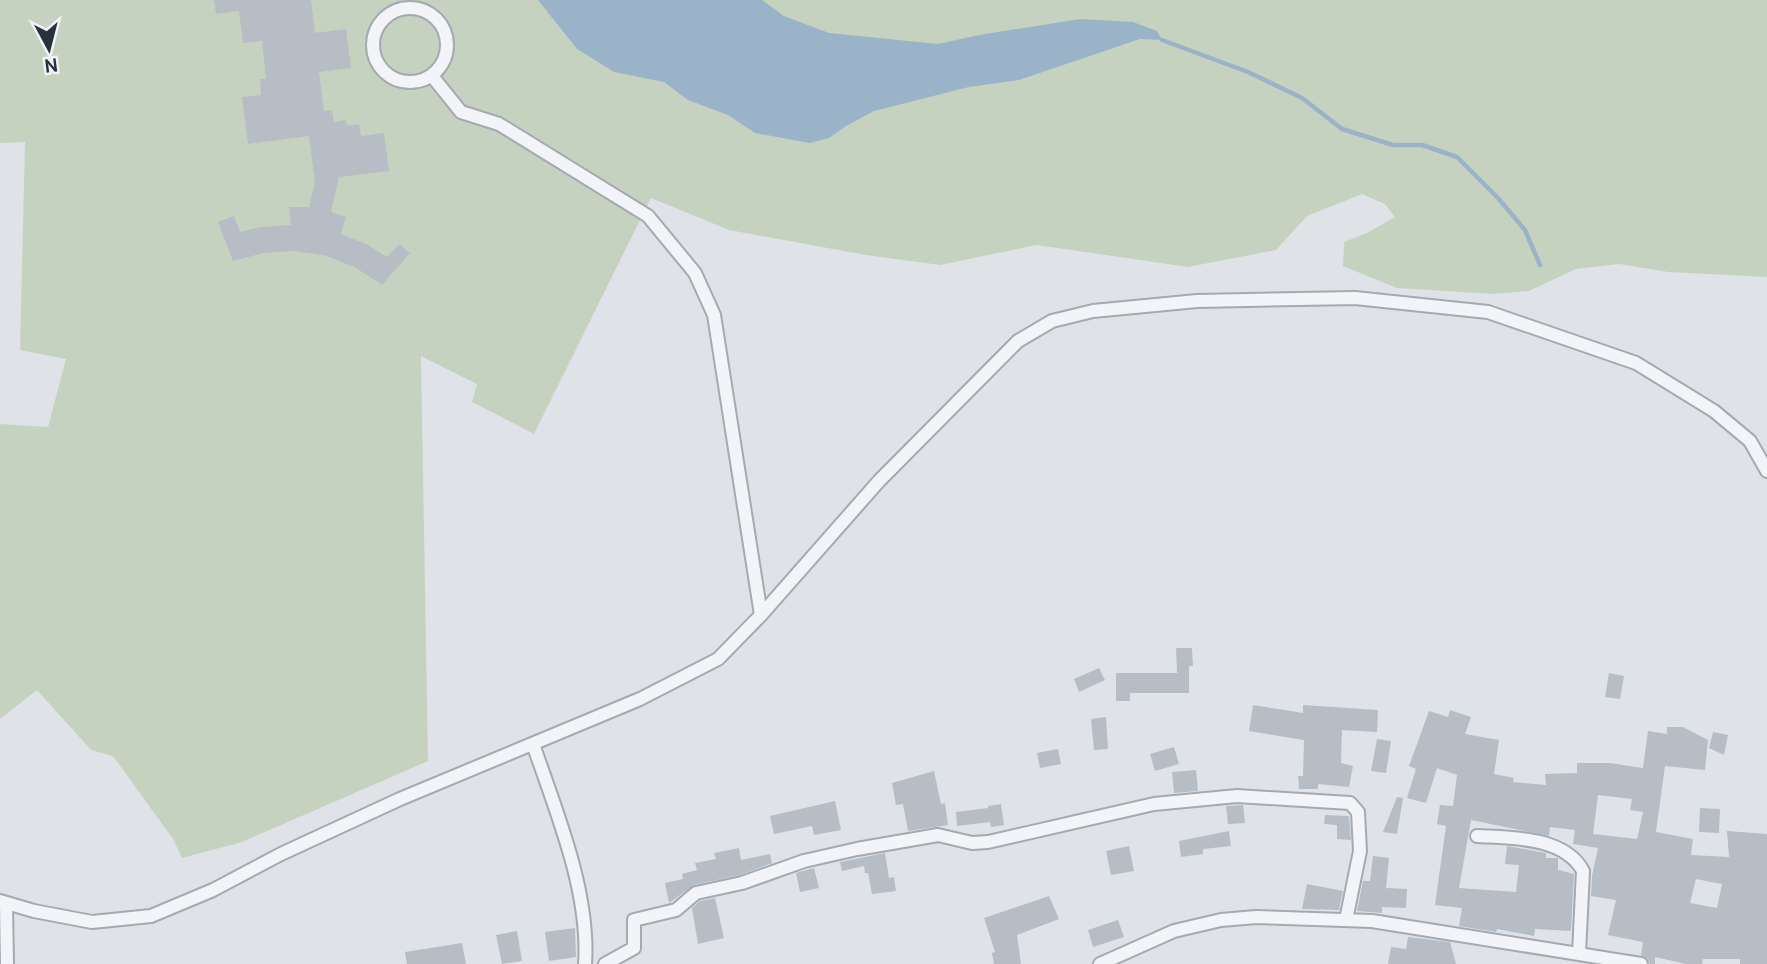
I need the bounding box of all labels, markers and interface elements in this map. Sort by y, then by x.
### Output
north arrow [14,14,84,84]
text: N [43,53,59,78]

